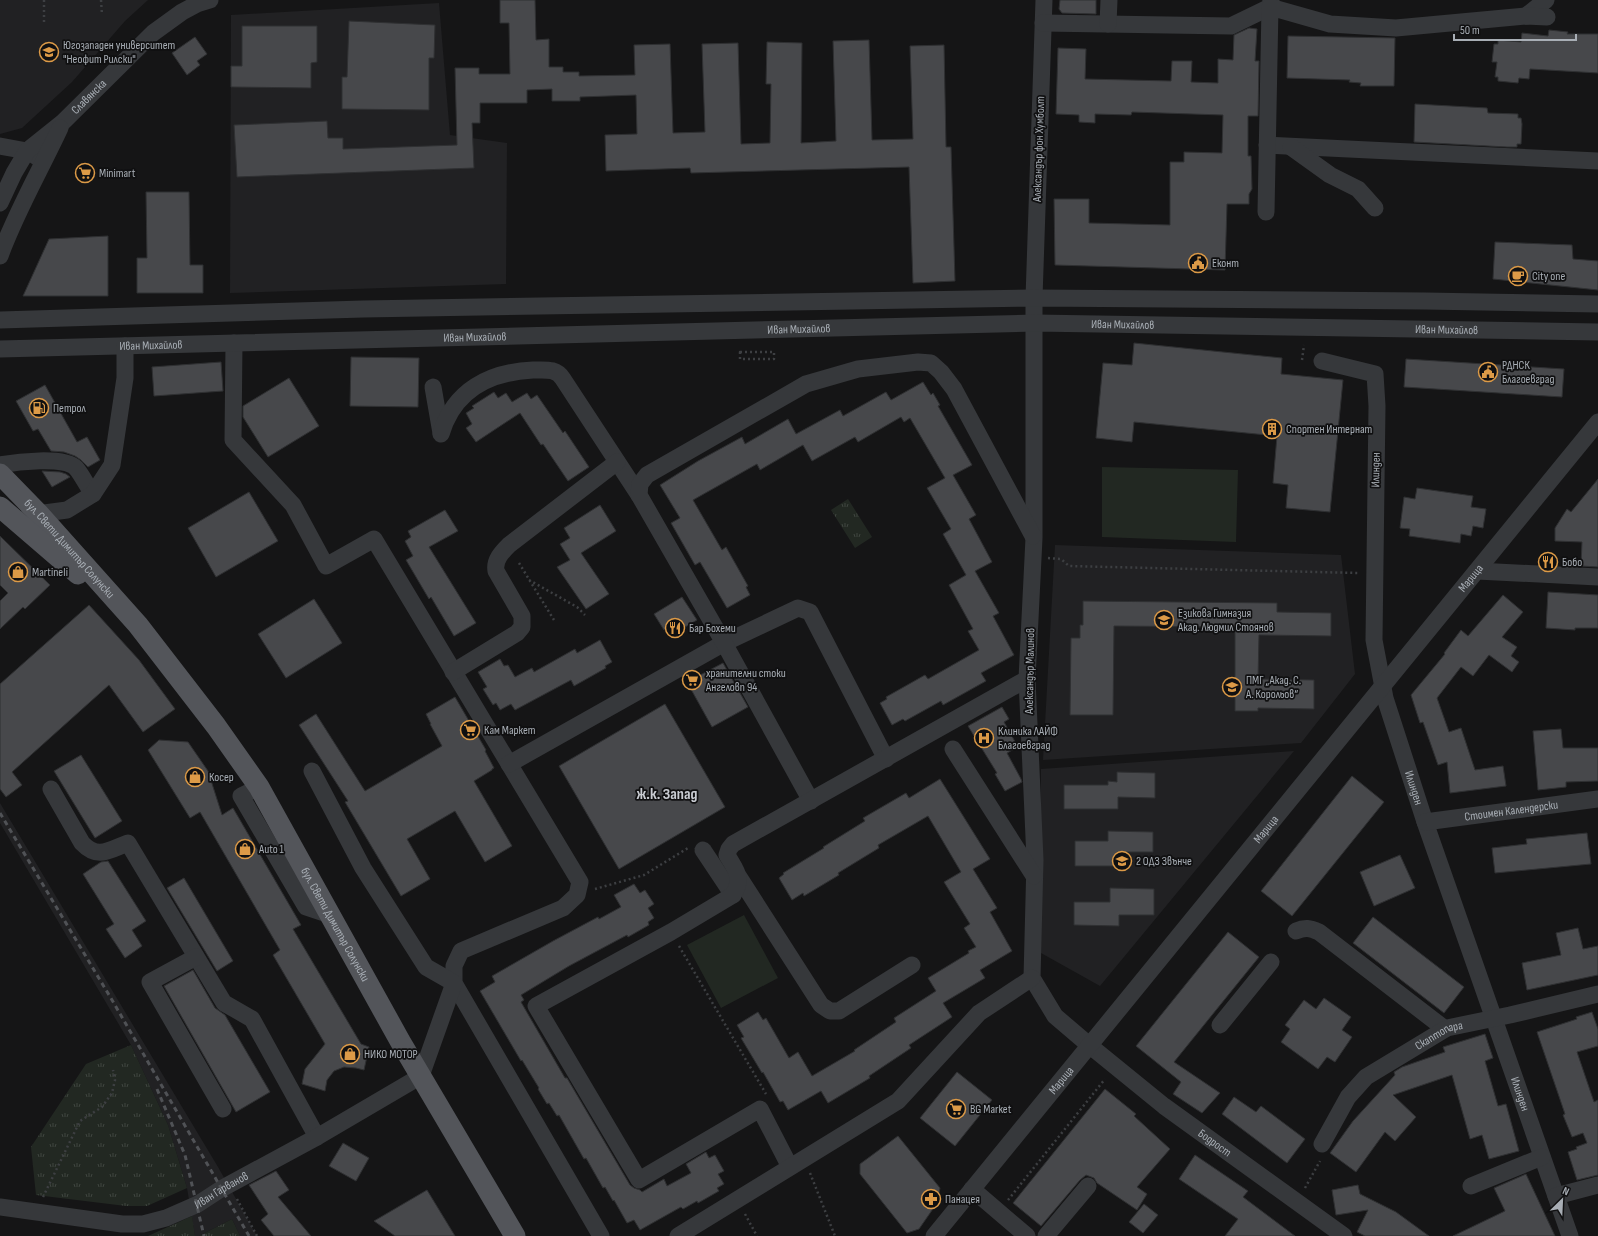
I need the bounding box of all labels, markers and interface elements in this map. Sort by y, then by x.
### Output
scale bar [1454,16,1576,42]
text: 50 m [1460,23,1480,38]
place label: Югозападен университет "Неофит Рилски" [63,38,176,67]
school or university icon: Югозападен университет "Неофит Рилски" [38,41,60,63]
street label: Славянска [68,76,110,117]
street label: Александър фон Хумболт [1030,96,1048,203]
supermarket icon: Minimart [74,162,96,184]
place label: Minimart [99,166,136,181]
public building icon: Еконт [1187,252,1209,274]
place label: Еконт [1212,256,1239,271]
cafe icon: City one [1507,265,1529,287]
place label: City one [1532,269,1565,284]
street label: Иван Михайлов [1091,316,1154,332]
street label: Иван Михайлов [767,321,830,337]
street label: Иван Михайлов [1415,322,1478,338]
street label: Иван Михайлов [443,329,507,345]
street label: Иван Михайлов [119,337,183,353]
place label: РДНСК Благоевград [1502,358,1554,387]
public building icon: РДНСК Благоевград [1477,361,1499,383]
fuel station icon: Петрол [28,397,50,419]
place label: Петрол [53,401,87,416]
building icon: Спортен Интернат [1261,418,1283,440]
place label: Спортен Интернат [1286,422,1373,437]
street label: Илинден [1368,452,1384,488]
street label: бул. Свети Димитър Солунски [21,496,118,601]
restaurant icon: Бобо [1537,551,1559,573]
place label: Бобо [1562,555,1582,570]
shop icon: Martineli [7,561,29,583]
street label: Марица [1455,561,1487,595]
place label: Martineli [32,565,68,580]
place label: Езикова Гимназия Акад. Людмил Стоянов [1177,606,1274,635]
school or university icon: Езикова Гимназия Акад. Людмил Стоянов [1153,609,1175,631]
restaurant icon: Бар Бохеми [664,617,686,639]
place label: Бар Бохеми [689,621,736,636]
street label: Александър Малинов [1022,628,1038,715]
place label: хранителни стоки Ангеловп 94 [705,666,786,695]
supermarket icon: хранителни стоки Ангеловп 94 [681,669,703,691]
place label: ПМГ „Акад. С. А. Корольов“ [1245,673,1301,702]
school or university icon: ПМГ „Акад. С. А. Корольов“ [1221,676,1243,698]
supermarket icon: Кам Маркет [459,719,481,741]
place label: Кам Маркет [484,723,536,738]
place label: Клиника ЛАЙФ Благоевград [998,724,1058,753]
hospital icon: Клиника ЛАЙФ Благоевград [973,727,995,749]
shop icon: Косер [184,766,206,788]
street label: Илинден [1401,769,1426,807]
place label: Косер [209,770,234,785]
district label: ж.к. Запад [637,785,697,804]
street label: Стоимен Календерски [1463,797,1559,824]
street label: Марица [1250,812,1282,846]
shop icon: Auto 1 [234,838,256,860]
place label: Auto 1 [258,842,285,857]
school or university icon: 2 ОДЗ Звънче [1111,850,1133,872]
place label: 2 ОДЗ Звънче [1136,854,1192,869]
street label: бул. Свети Димитър Солунски [298,865,373,984]
street label: Скаптопара [1412,1017,1464,1053]
shop icon: НИКО МОТОР [339,1043,361,1065]
place label: НИКО МОТОР [364,1047,418,1062]
street label: Марица [1045,1063,1077,1097]
street label: Илинден [1507,1075,1533,1113]
supermarket icon: BG Market [945,1098,967,1120]
place label: BG Market [970,1102,1012,1117]
street label: Бодрост [1195,1126,1235,1160]
street label: Иван Гарванов [192,1168,251,1212]
north arrow [1542,1180,1582,1220]
text: N [1561,1184,1571,1199]
pharmacy icon: Панацея [920,1188,942,1210]
place label: Панацея [945,1192,980,1207]

